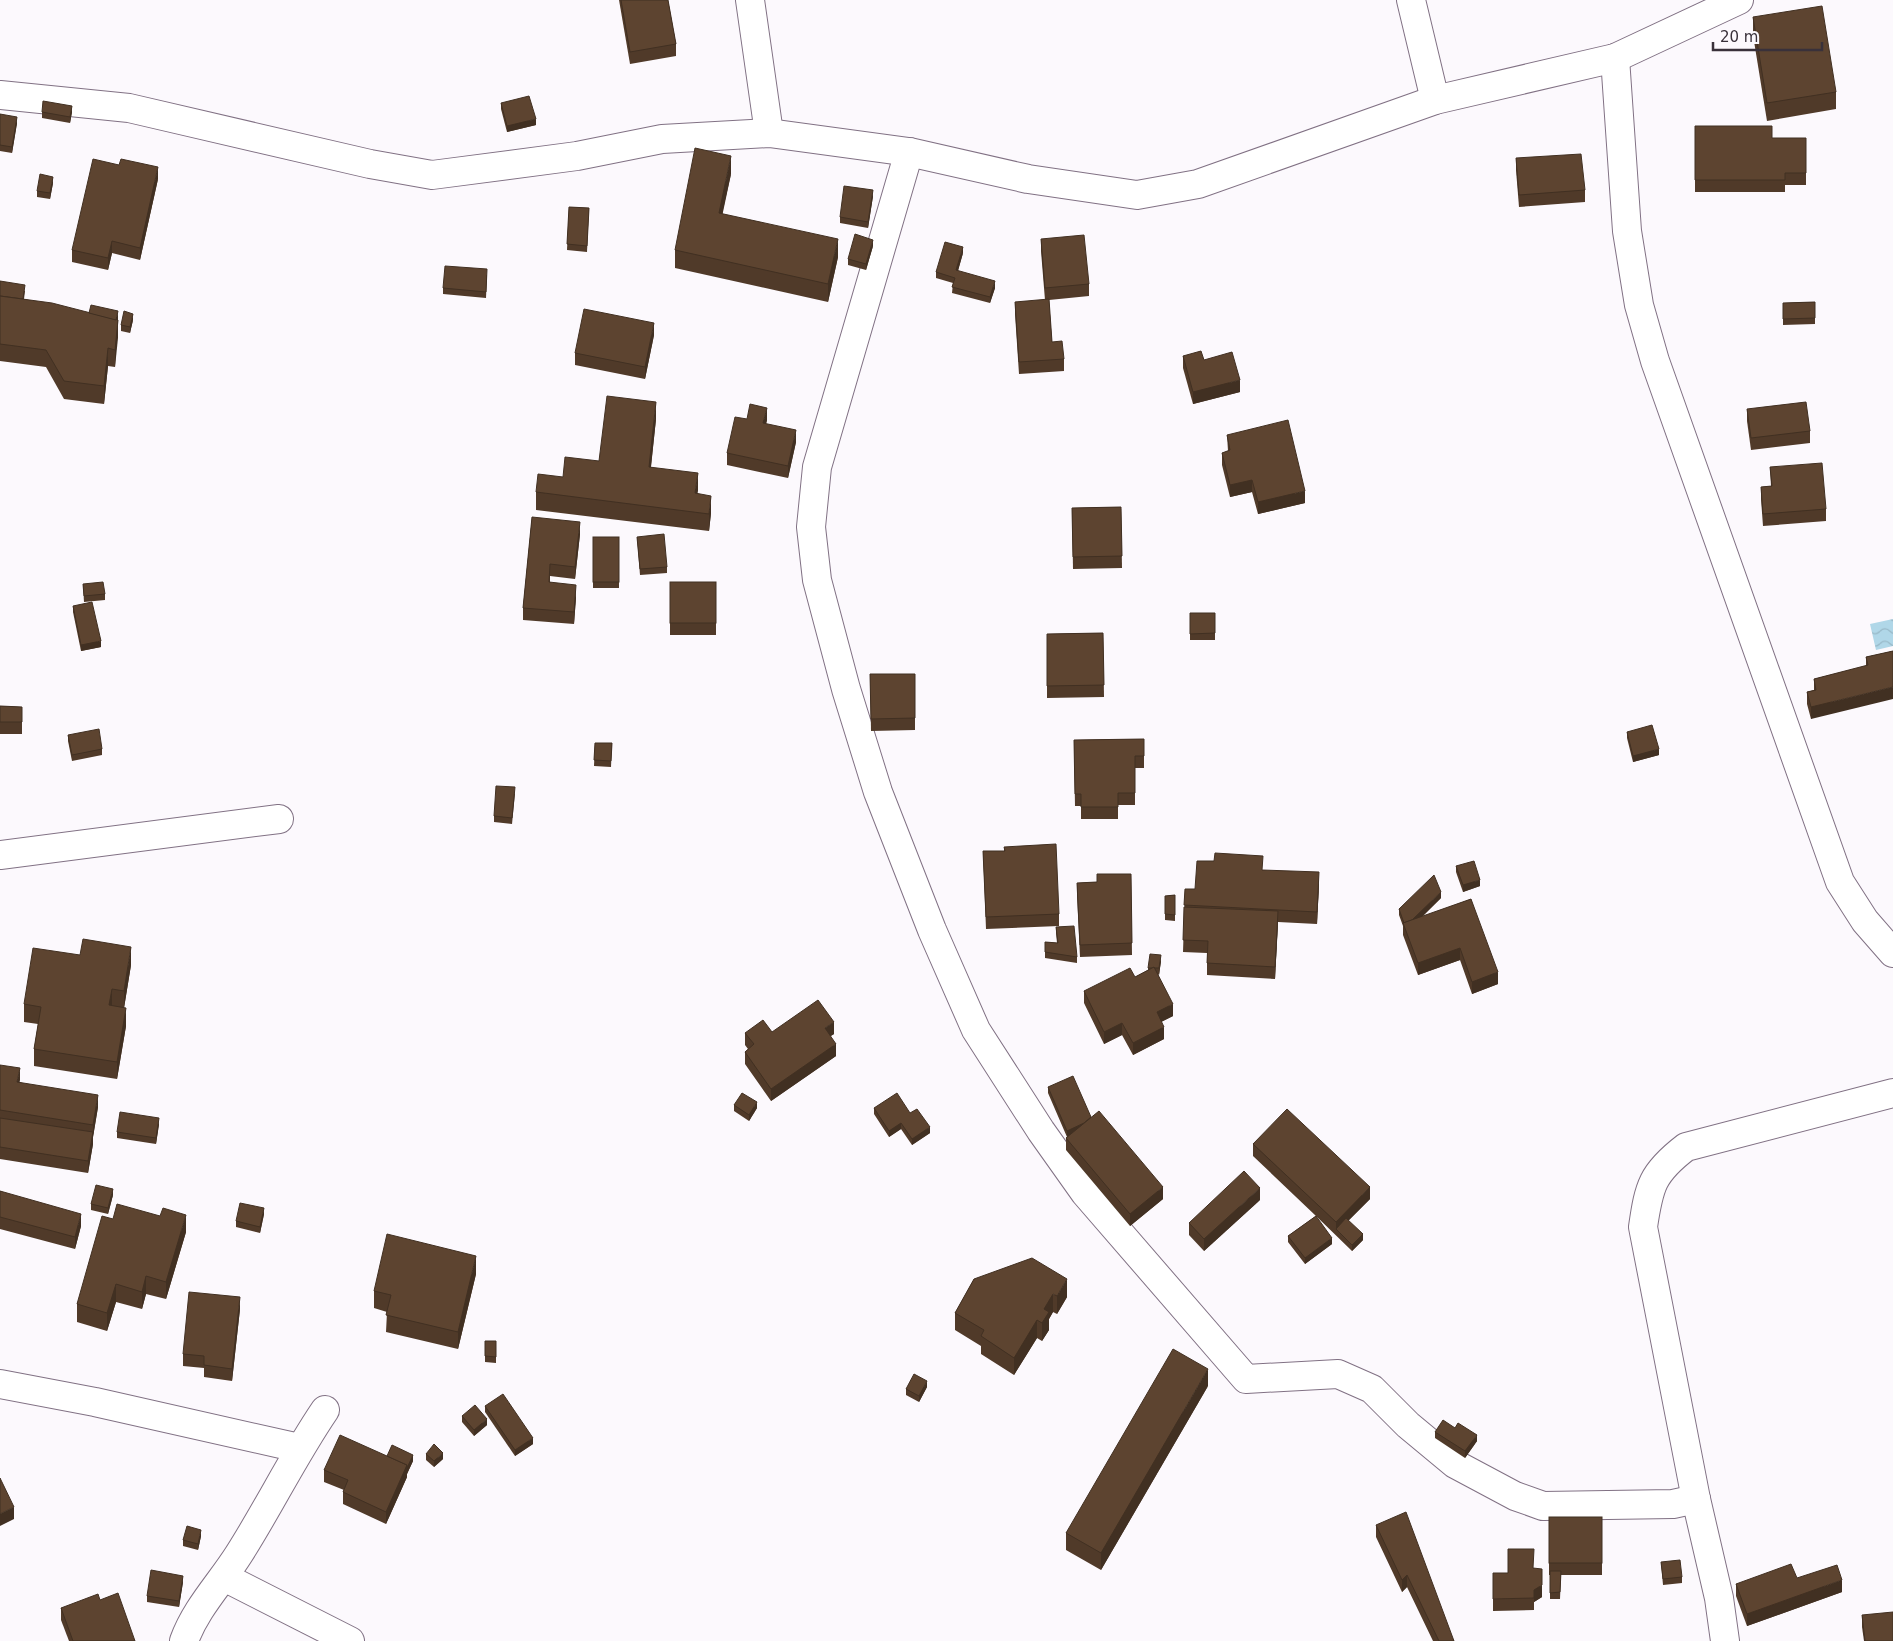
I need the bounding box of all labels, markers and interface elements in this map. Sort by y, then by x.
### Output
scale bar [1713,20,1822,52]
text: 20 m [1720,28,1758,46]

